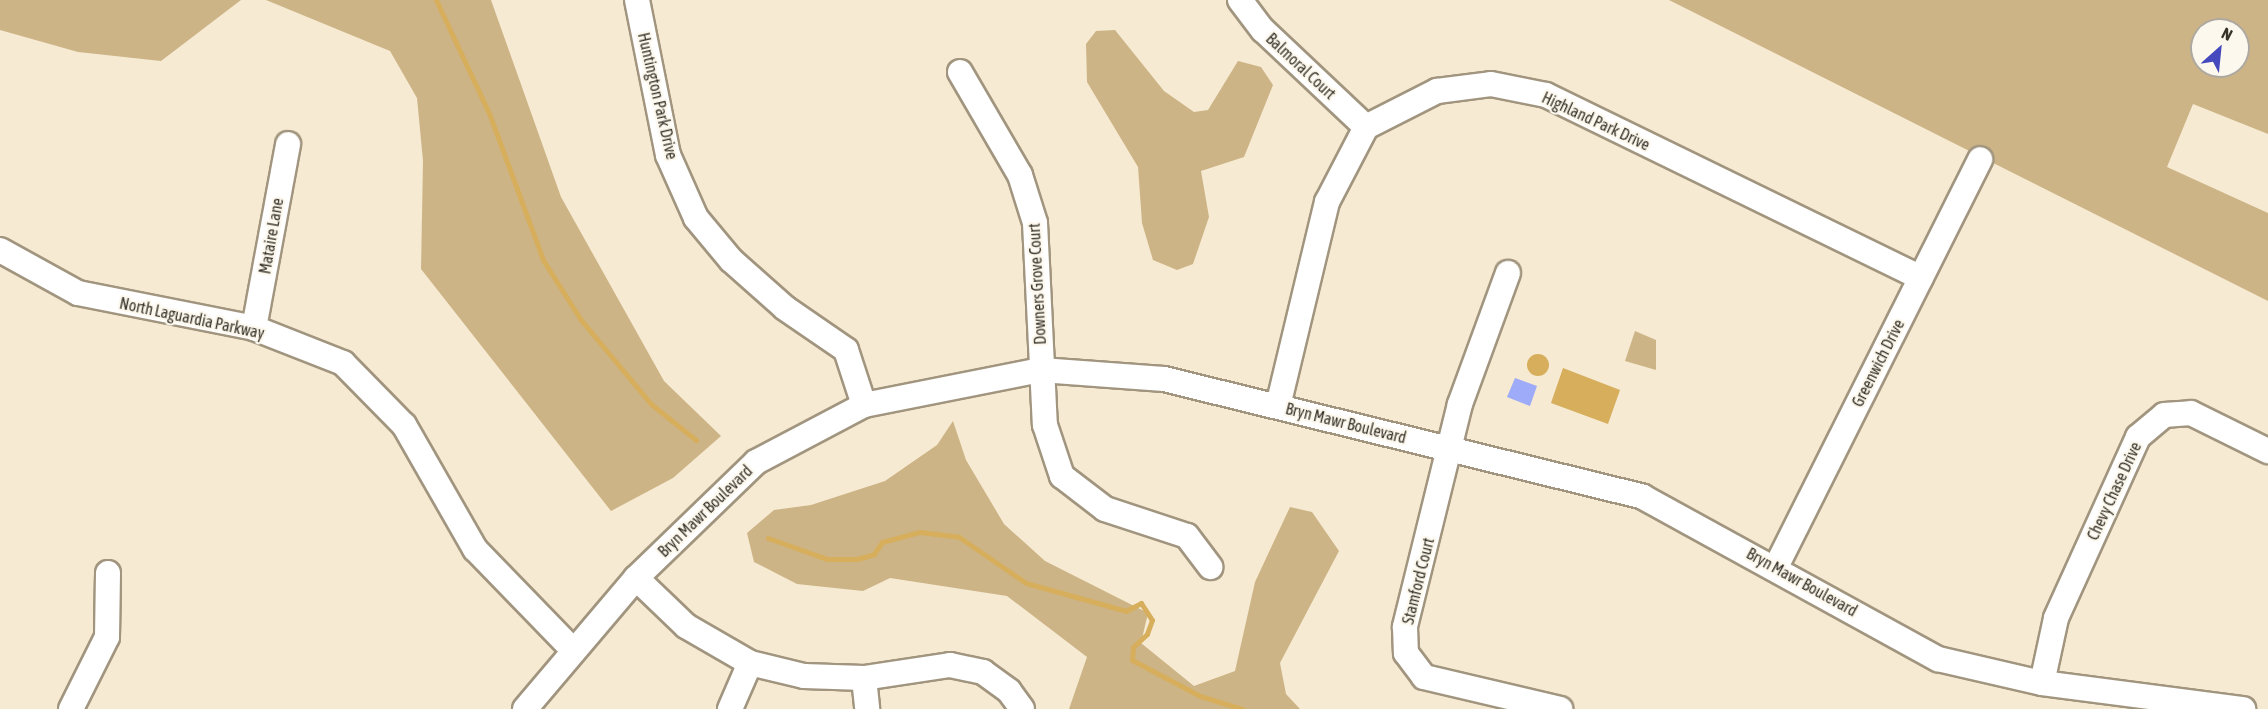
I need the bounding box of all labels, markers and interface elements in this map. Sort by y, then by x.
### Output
north arrow [2190,18,2250,78]
text: N [2219,24,2236,44]
street label: Balmoral Court [1262,29,1340,103]
street label: Huntington Park Drive [634,31,682,161]
street label: Highland Park Drive [1539,88,1653,154]
street label: Mataire Lane [255,197,287,275]
street label: Downers Grove Court [1024,223,1050,345]
street label: North Laguardia Parkway [118,293,266,343]
street label: Greenwich Drive [1848,316,1908,410]
street label: Bryn Mawr Boulevard [1284,399,1408,447]
street label: Chevy Chase Drive [2083,439,2145,543]
street label: Bryn Mawr Boulevard [654,461,756,561]
street label: Stamford Court [1398,536,1438,626]
street label: Bryn Mawr Boulevard [1743,544,1861,620]

